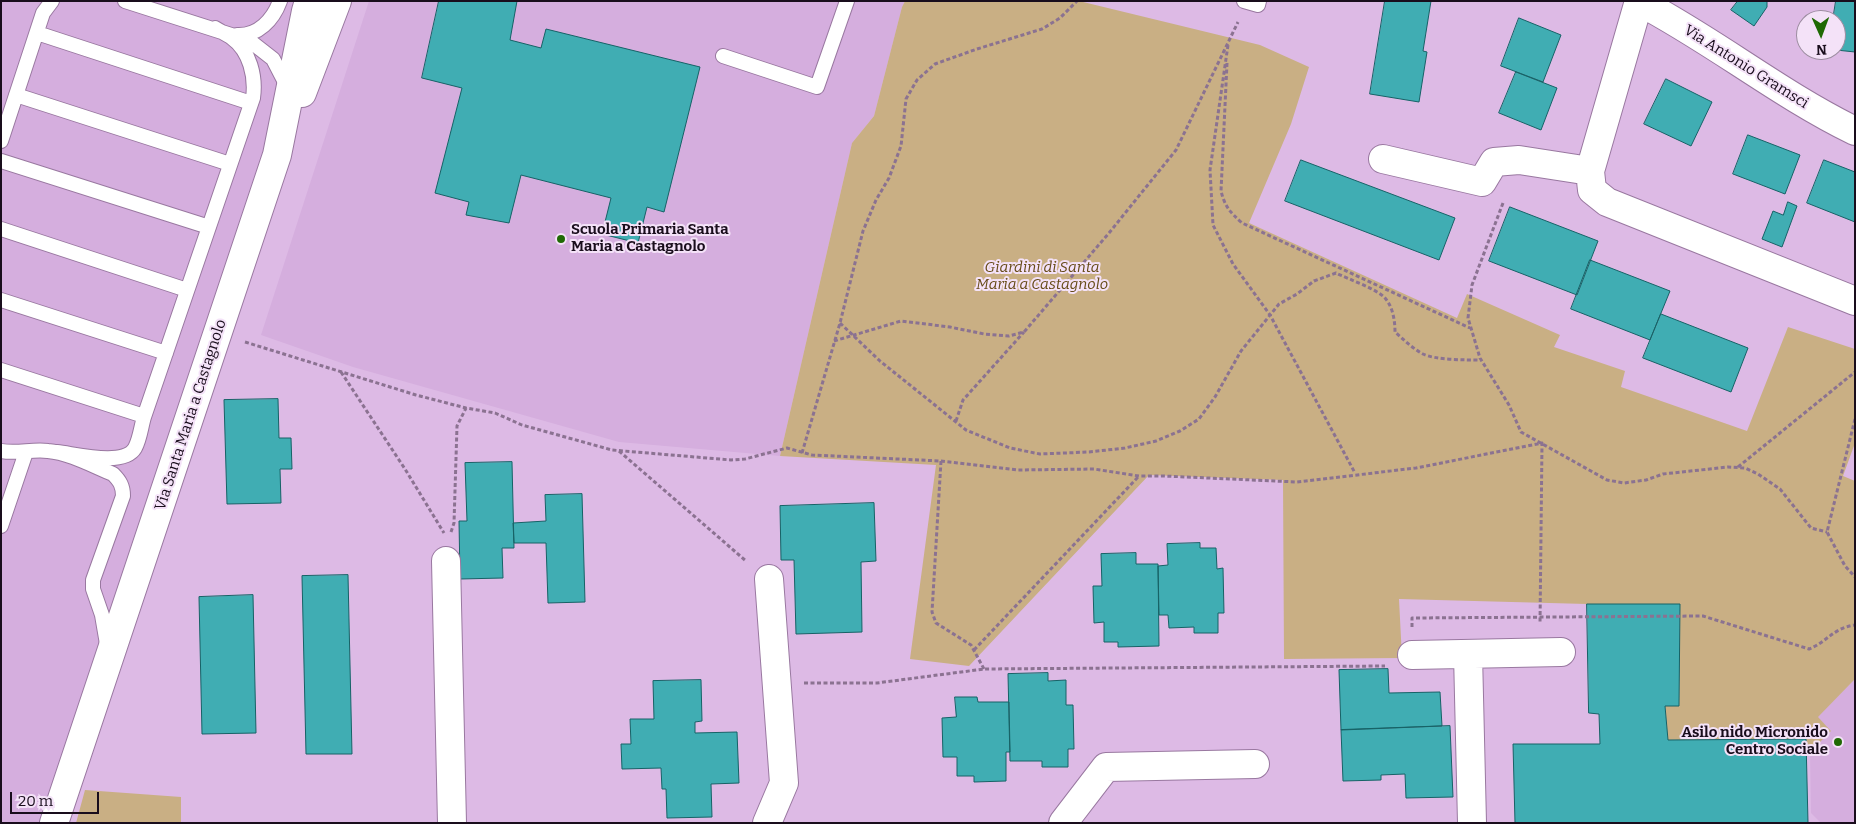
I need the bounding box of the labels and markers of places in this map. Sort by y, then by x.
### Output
place label: Scuola Primaria Santa Maria a Castagnolo [571,221,729,256]
marker: Scuola Primaria Santa Maria a Castagnolo [555,233,567,245]
place label: Asilo nido Micronido Centro Sociale [1681,724,1828,759]
marker: Asilo nido Micronido Centro Sociale [1832,736,1844,748]

